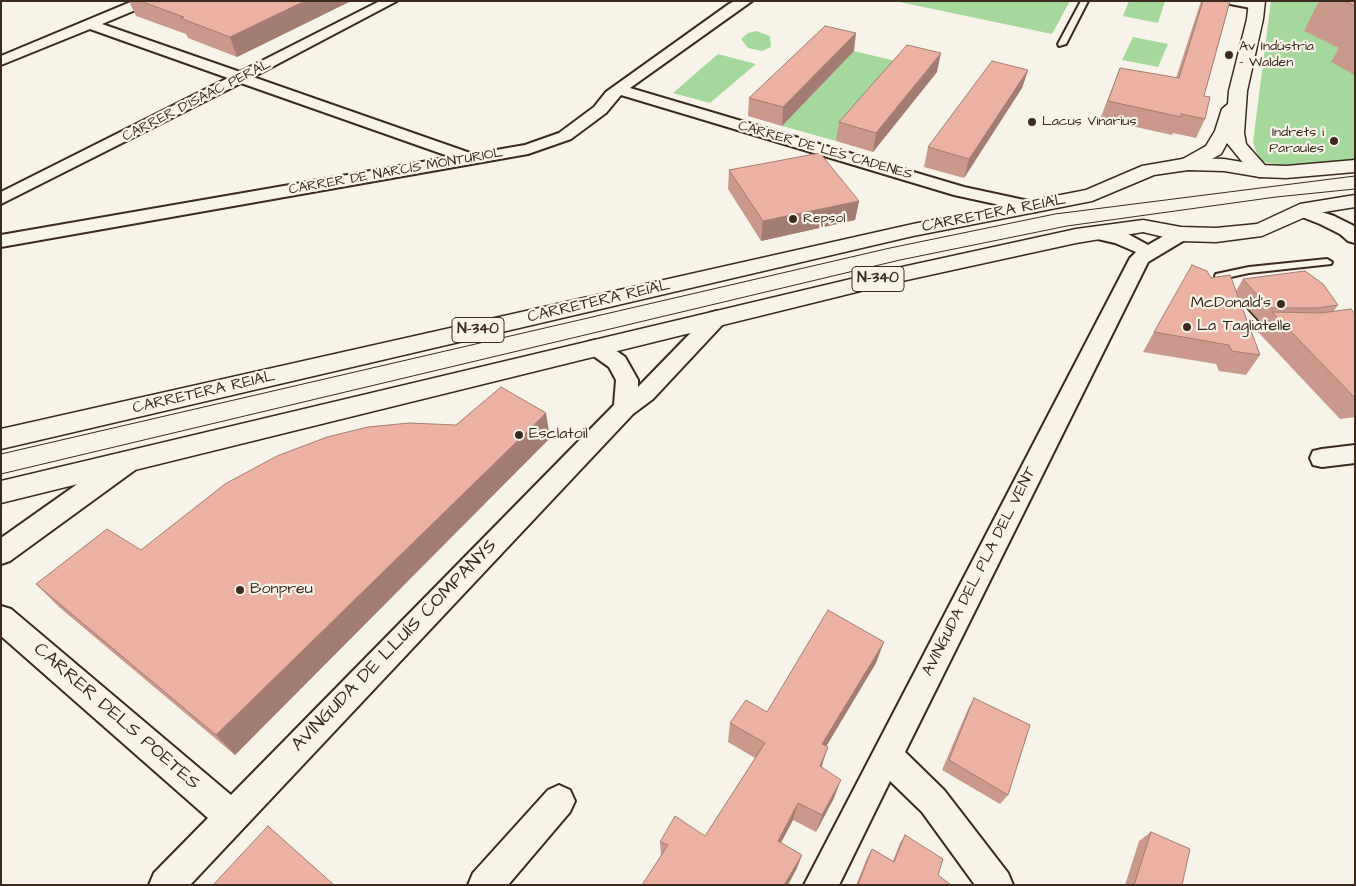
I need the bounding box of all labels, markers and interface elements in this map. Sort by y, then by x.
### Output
place label: Av Indústria - Walden [1239,39,1314,72]
marker: Av Indústria - Walden [1223,49,1235,61]
street label: CARRER D'ISAAC PERAL [120,56,274,146]
place label: Lacus Vinarius [1042,114,1136,130]
marker: Lacus Vinarius [1026,116,1038,128]
street label: CARRER DE LES CADENES [736,118,914,184]
place label: Indrets i Paraules [1269,125,1324,158]
marker: Indrets i Paraules [1328,135,1340,147]
street label: CARRER DE NARCÍS MONTURIOL [287,145,505,199]
street label: CARRETERA REIAL [921,191,1067,237]
place label: Repsol [803,211,845,227]
marker: Repsol [787,213,799,225]
road number: N-340 [852,266,904,292]
street label: CARRETERA REIAL [526,276,672,328]
place label: McDonald's [1191,294,1271,314]
marker: McDonald's [1275,298,1287,310]
place label: La Tagliatelle [1197,317,1291,337]
road number: N-340 [452,318,504,342]
marker: La Tagliatelle [1181,321,1193,333]
street label: CARRETERA REIAL [131,367,277,419]
place label: Esclatoil [529,425,588,445]
marker: Esclatoil [513,429,525,441]
street label: AVINGUDA DEL PLA DEL VENT [919,464,1041,680]
street label: AVINGUDA DE LLUÍS COMPANYS [287,535,503,757]
place label: Bonpreu [250,580,313,600]
marker: Bonpreu [234,584,246,596]
street label: CARRER DELS POETES [28,639,204,795]

